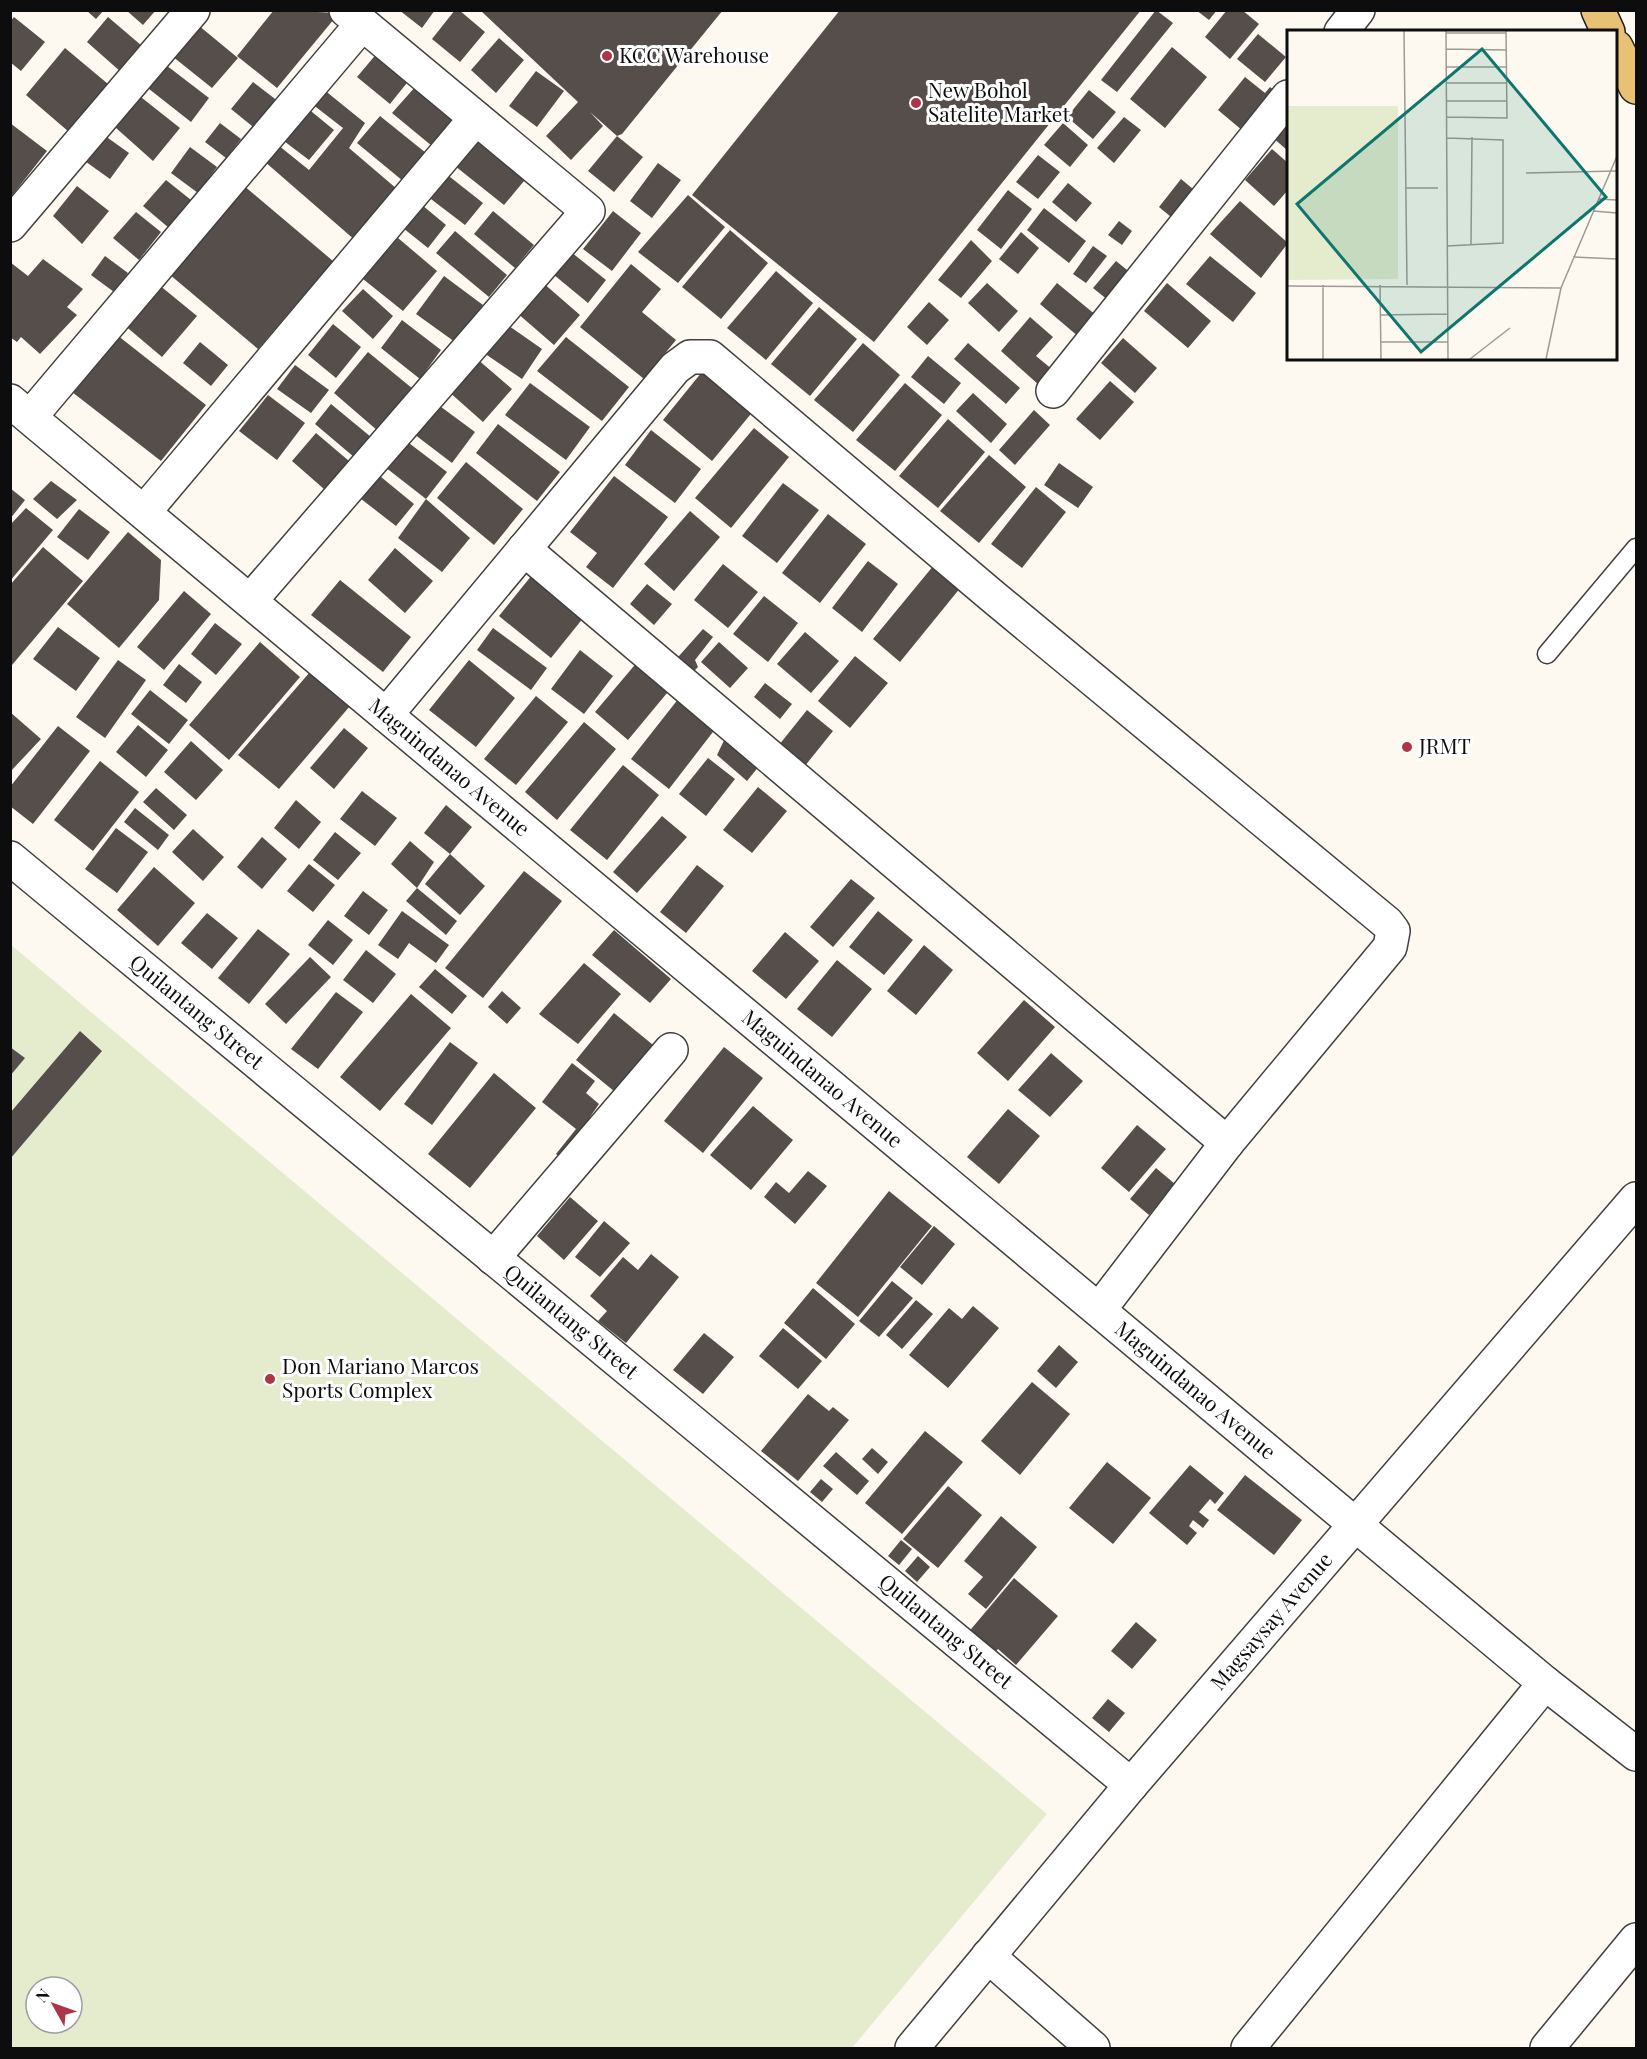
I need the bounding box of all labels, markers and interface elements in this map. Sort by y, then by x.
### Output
inset map [1287,30,1617,360]
place label: KCC Warehouse [619,40,769,68]
marker: KCC Warehouse [600,49,614,63]
place label: New Bohol Satelite Market [928,75,1070,127]
marker: New Bohol Satelite Market [909,96,923,110]
street label: Maguindanao Avenue [364,691,537,842]
place label: JRMT [1418,731,1471,759]
marker: JRMT [1400,740,1414,754]
street label: Quilantang Street [125,947,271,1075]
street label: Maguindanao Avenue [737,1002,910,1153]
street label: Quilantang Street [499,1257,646,1384]
street label: Maguindanao Avenue [1110,1314,1283,1465]
place label: Don Mariano Marcos Sports Complex [282,1351,479,1403]
marker: Don Mariano Marcos Sports Complex [263,1372,277,1386]
street label: Magsaysay Avenue [1203,1545,1338,1695]
street label: Quilantang Street [874,1566,1020,1694]
north arrow [24,1975,84,2035]
text: N [30,1984,54,2006]

